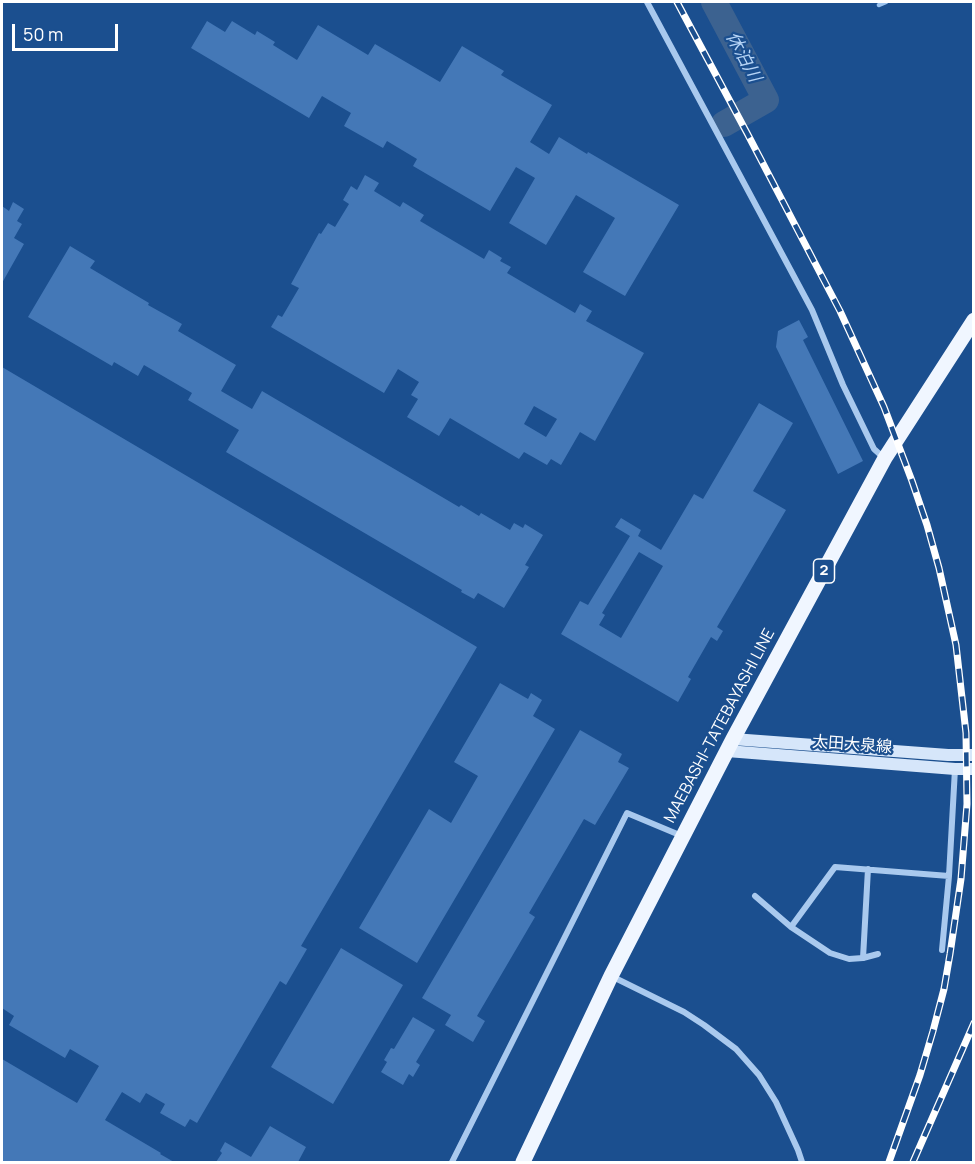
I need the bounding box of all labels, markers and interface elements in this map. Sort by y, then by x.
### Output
scale bar [15,12,122,50]
text: 50 m [23,22,63,46]
water label: 休泊川 [721,28,765,86]
road number: 2 [814,559,834,583]
street label: MAEBASHI-TATEBAYASHI LINE [661,626,779,826]
street label: 太田大泉線 [811,733,893,757]

